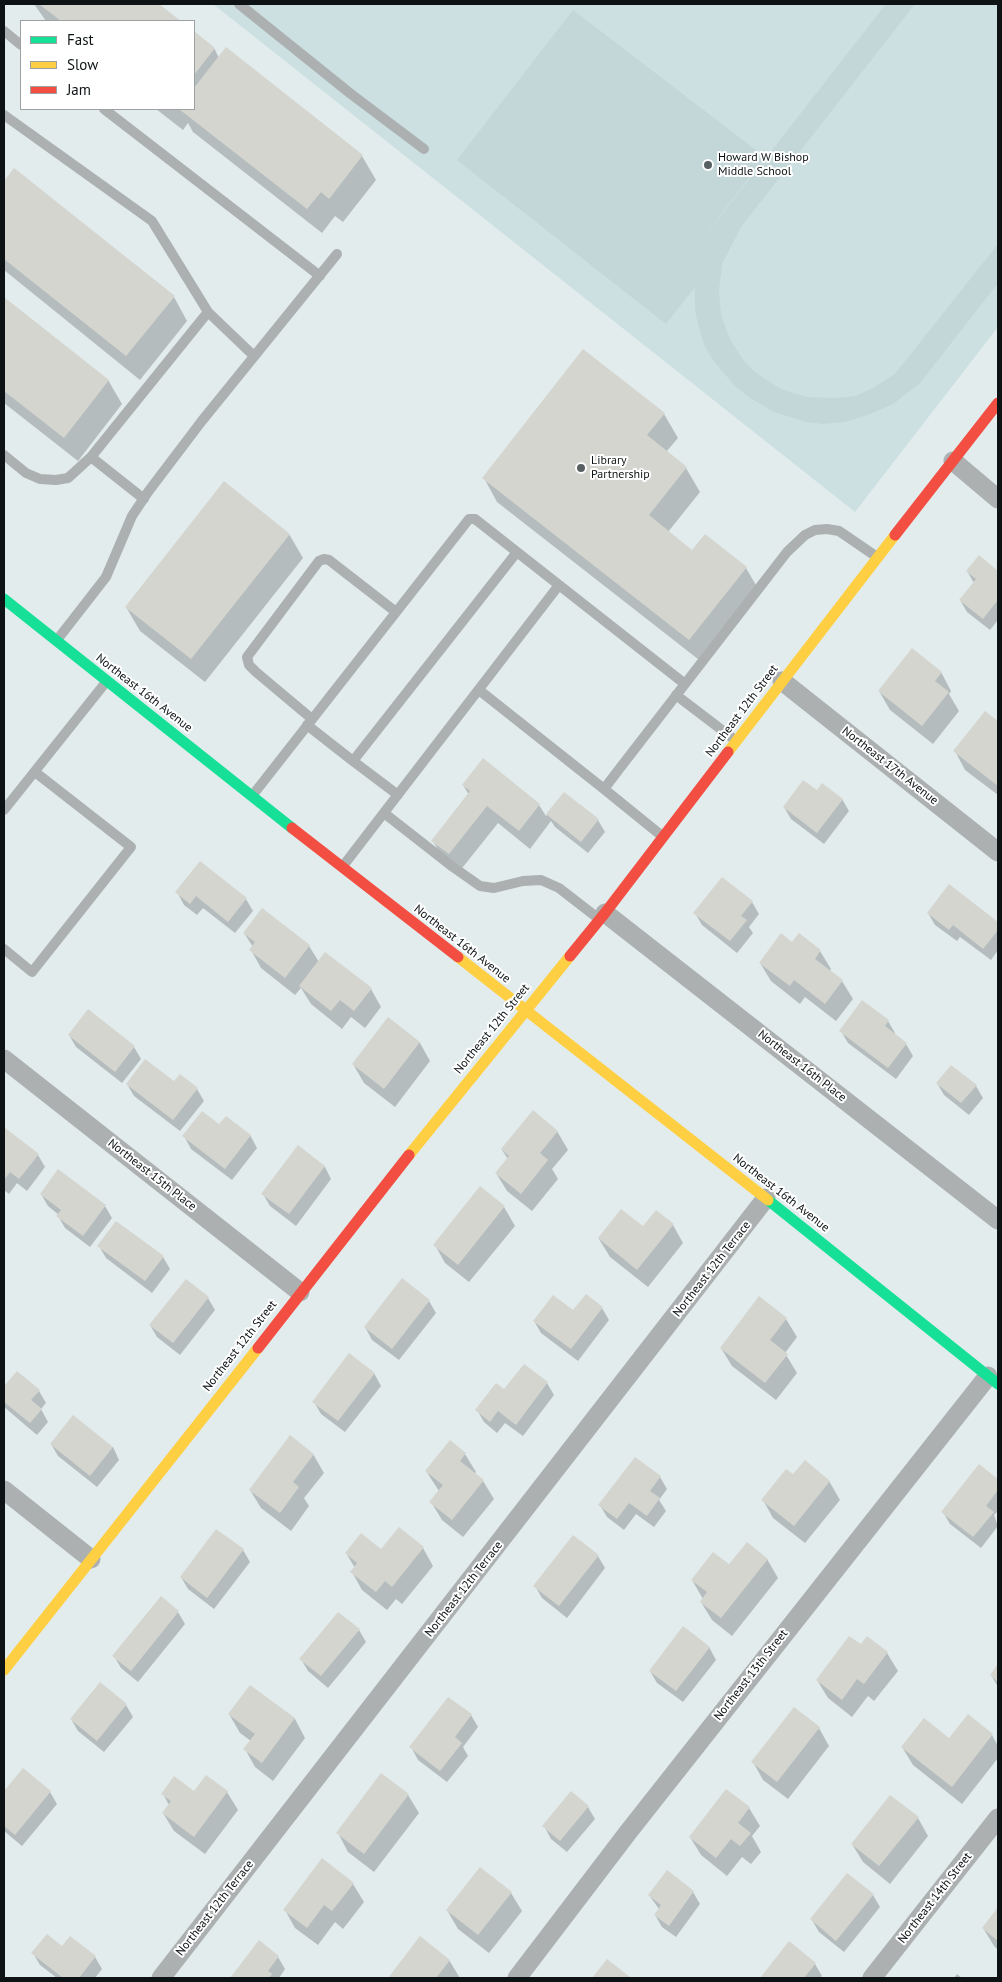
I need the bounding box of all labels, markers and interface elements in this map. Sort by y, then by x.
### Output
legend [20,20,195,110]
text: Fast [67,30,94,49]
text: Slow [67,55,98,74]
text: Jam [67,80,91,99]
place label: Howard W Bishop Middle School [718,151,809,179]
marker: Howard W Bishop Middle School [702,159,714,171]
place label: Library Partnership [591,454,650,482]
marker: Library Partnership [575,462,587,474]
street label: Northeast 16th Avenue [93,651,195,735]
street label: Northeast 12th Street [703,662,781,760]
street label: Northeast 17th Avenue [839,724,941,808]
street label: Northeast 16th Avenue [411,902,513,986]
street label: Northeast 12th Street [451,981,533,1077]
street label: Northeast 16th Place [755,1027,849,1105]
street label: Northeast 15th Place [105,1136,199,1214]
street label: Northeast 16th Avenue [730,1151,832,1235]
street label: Northeast 12th Terrace [670,1218,754,1320]
street label: Northeast 12th Street [200,1298,280,1394]
street label: Northeast 12th Terrace [422,1538,506,1640]
street label: Northeast 13th Street [711,1627,791,1723]
street label: Northeast 14th Street [895,1850,975,1946]
street label: Northeast 12th Terrace [173,1857,257,1959]

